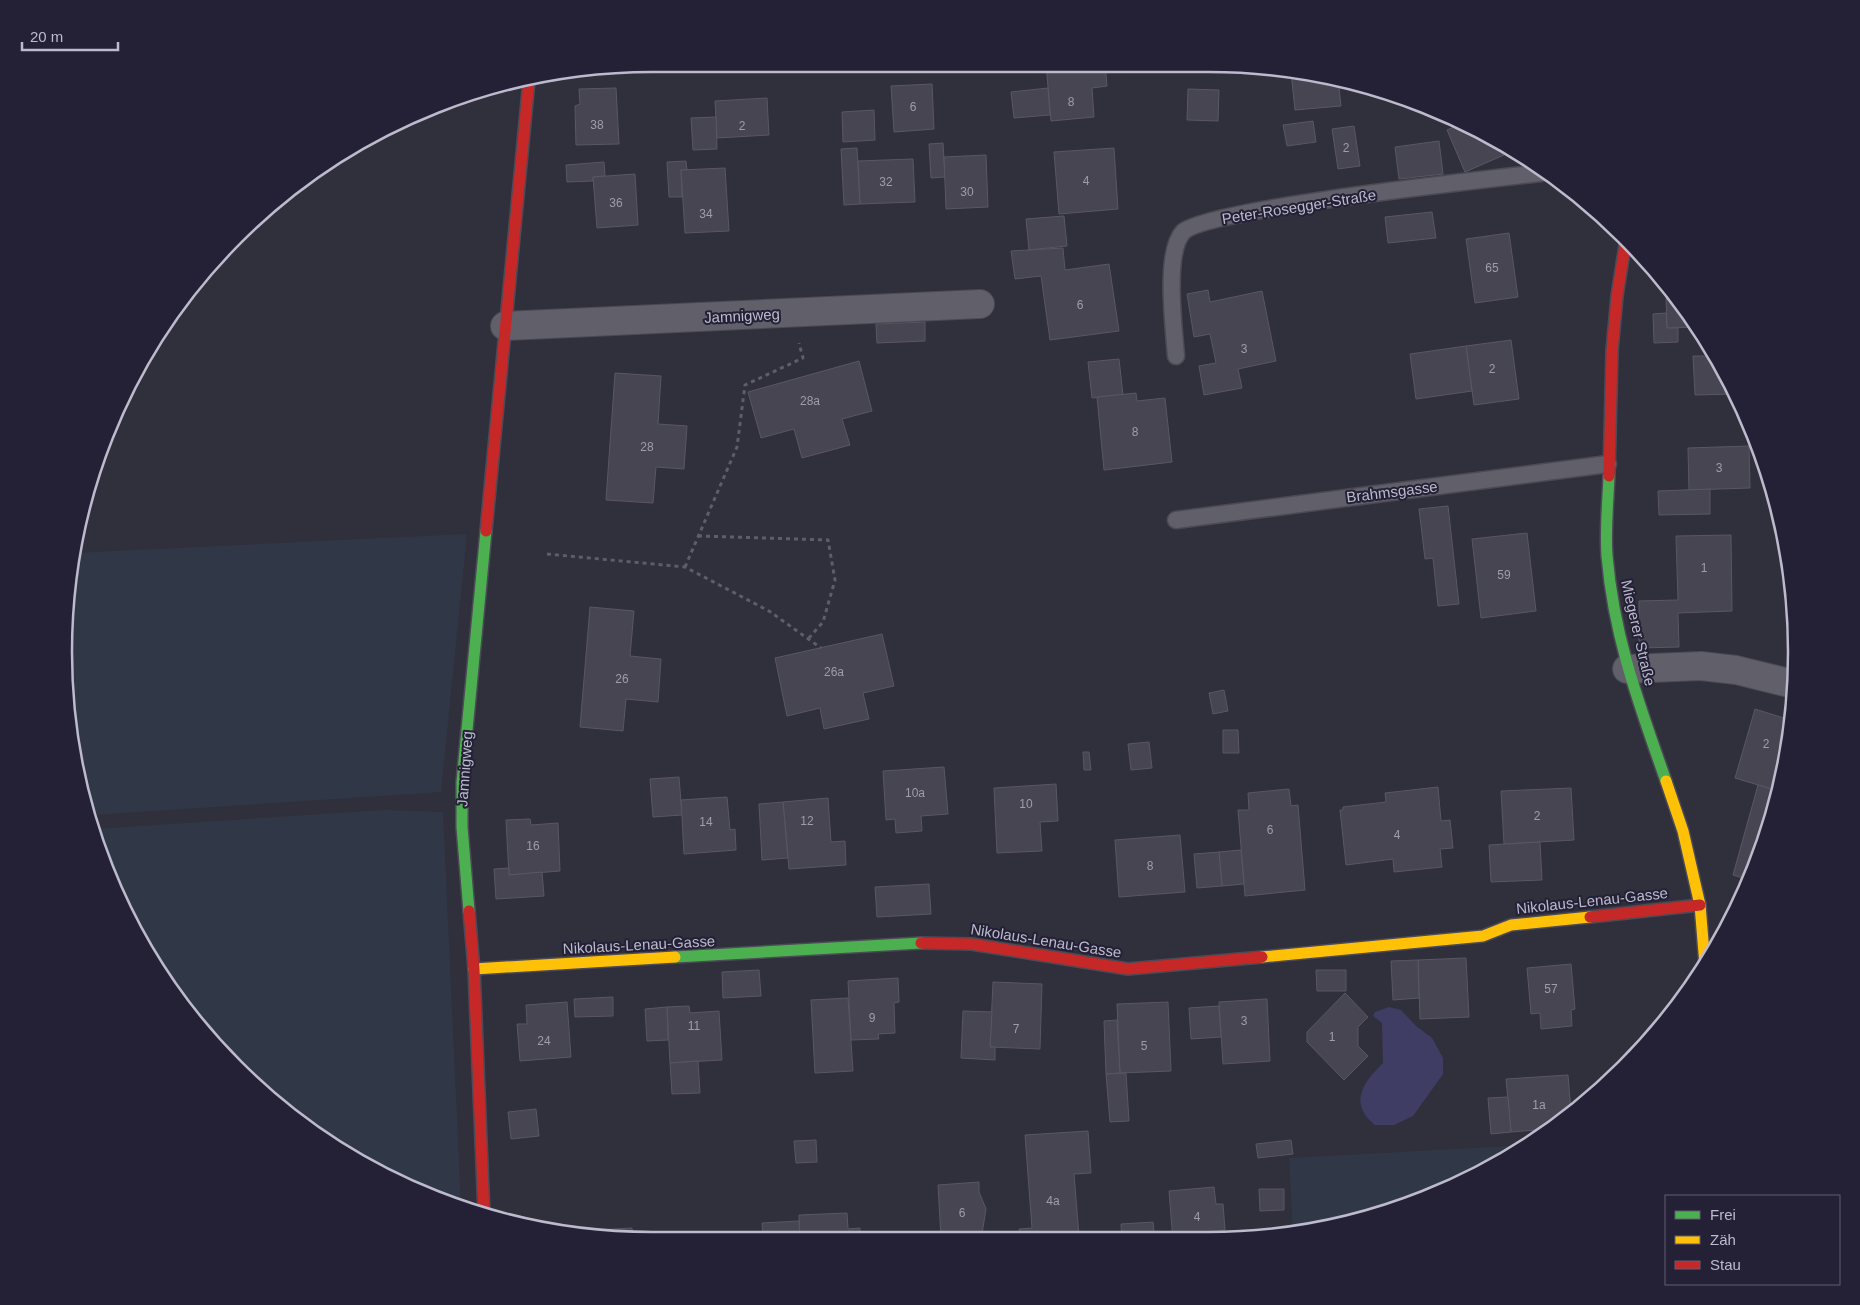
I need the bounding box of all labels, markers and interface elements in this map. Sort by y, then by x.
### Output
scale bar [22,20,119,52]
text: 20 m [30,28,63,45]
house number: 8 [1068,95,1075,109]
house number: 6 [910,100,917,114]
house number: 38 [590,118,604,132]
house number: 2 [739,119,746,133]
house number: 2 [1343,141,1350,155]
house number: 4 [1083,174,1090,188]
house number: 32 [879,175,893,189]
house number: 30 [960,185,974,199]
street label: Peter-Rosegger-Straße [1221,186,1377,227]
house number: 36 [609,196,623,210]
house number: 34 [699,207,713,221]
house number: 65 [1485,261,1499,275]
house number: 6 [1077,298,1084,312]
street label: Jamnigweg [704,305,780,326]
house number: 3 [1241,342,1248,356]
house number: 2 [1489,362,1496,376]
house number: 28a [800,394,820,408]
house number: 8 [1132,425,1139,439]
house number: 28 [640,440,654,454]
house number: 3 [1716,461,1723,475]
street label: Brahmsgasse [1345,477,1438,506]
house number: 1 [1701,561,1708,575]
house number: 59 [1497,568,1511,582]
street label: Miegerer Straße [1618,578,1659,688]
house number: 26a [824,665,844,679]
house number: 26 [615,672,629,686]
street label: Jamnigweg [453,731,476,807]
house number: 2 [1763,737,1770,751]
house number: 10a [905,786,925,800]
house number: 10 [1019,797,1033,811]
house number: 2 [1534,809,1541,823]
house number: 12 [800,814,814,828]
house number: 14 [699,815,713,829]
house number: 6 [1267,823,1274,837]
house number: 4 [1394,828,1401,842]
house number: 16 [526,839,540,853]
house number: 8 [1147,859,1154,873]
street label: Nikolaus-Lenau-Gasse [1515,884,1669,917]
street label: Nikolaus-Lenau-Gasse [969,920,1123,961]
street label: Nikolaus-Lenau-Gasse [562,932,716,957]
house number: 57 [1544,982,1558,996]
house number: 9 [869,1011,876,1025]
house number: 3 [1241,1014,1248,1028]
house number: 11 [688,1019,701,1033]
house number: 7 [1013,1022,1020,1036]
house number: 1 [1329,1030,1336,1044]
house number: 24 [537,1034,551,1048]
house number: 5 [1141,1039,1148,1053]
house number: 1a [1532,1098,1546,1112]
house number: 4a [1046,1194,1060,1208]
legend [1665,1195,1840,1285]
house number: 6 [959,1206,966,1220]
text: Frei [1710,1206,1736,1223]
house number: 4 [1194,1210,1201,1224]
text: Zäh [1710,1231,1736,1248]
text: Stau [1710,1256,1741,1273]

